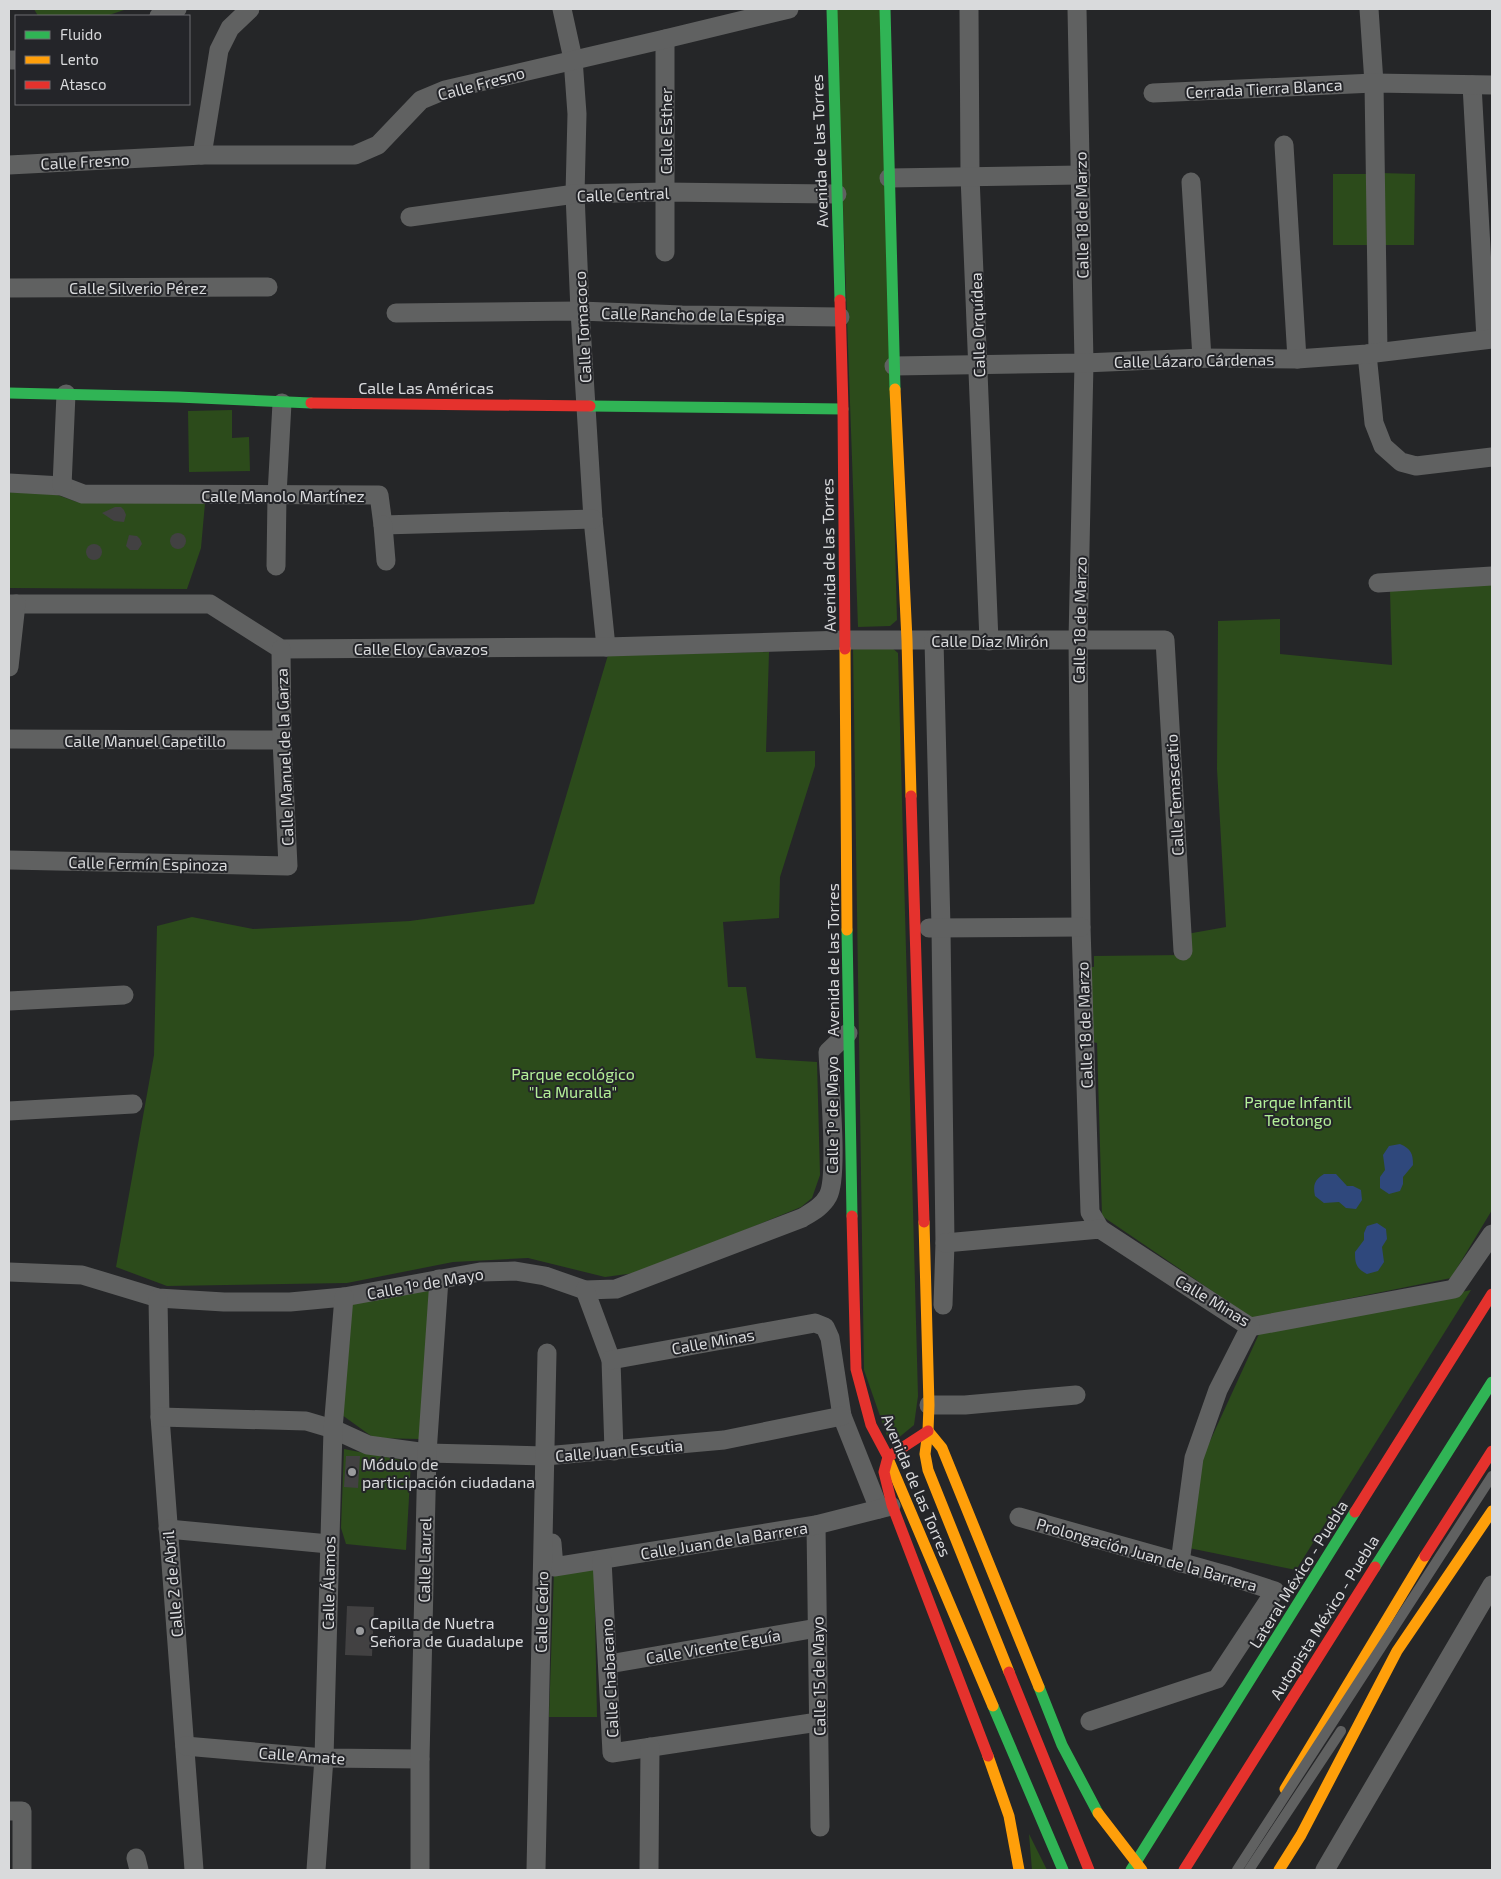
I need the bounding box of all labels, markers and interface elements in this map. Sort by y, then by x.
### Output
legend [15,15,190,105]
text: Fluido [60,25,102,43]
text: Lento [60,50,99,68]
street label: Calle Fresno [435,62,527,104]
street label: Avenida de las Torres [807,74,831,228]
street label: Cerrada Tierra Blanca [1185,74,1343,102]
text: Atasco [60,75,106,93]
street label: Calle Esther [656,87,675,175]
street label: Calle Fresno [40,149,130,173]
street label: Calle 18 de Marzo [1070,151,1092,279]
street label: Calle Central [576,183,670,205]
street label: Calle Tomacoco [570,270,594,384]
street label: Calle Orquídea [966,272,988,378]
street label: Calle Silverio Pérez [69,278,207,297]
street label: Calle Rancho de la Espiga [601,303,785,325]
street label: Calle Lázaro Cárdenas [1114,349,1274,371]
street label: Calle Las Américas [358,378,494,397]
street label: Avenida de las Torres [817,478,839,632]
street label: Calle Manolo Martínez [201,486,365,505]
street label: Calle 18 de Marzo [1068,556,1090,684]
street label: Calle Díaz Mirón [931,631,1049,650]
street label: Calle Eloy Cavazos [354,639,488,658]
street label: Calle Manuel de la Garza [271,668,297,846]
street label: Calle Manuel Capetillo [64,731,226,750]
street label: Calle Temascatio [1161,734,1187,856]
street label: Calle Fermín Espinoza [68,852,228,874]
street label: Avenida de las Torres [823,883,842,1037]
street label: Calle 18 de Marzo [1072,961,1096,1089]
street label: Calle 1º de Mayo [822,1056,841,1174]
park label: Parque ecológico "La Muralla" [511,1064,635,1101]
park label: Parque Infantil Teotongo [1244,1092,1352,1129]
street label: Calle 1º de Mayo [365,1263,485,1303]
street label: Calle Minas [1172,1270,1254,1330]
street label: Calle Minas [670,1324,756,1358]
street label: Avenida de las Torres [878,1411,956,1559]
street label: Calle Juan Escutia [554,1435,684,1465]
place label: Módulo de participación ciudadana [362,1454,535,1491]
marker: Módulo de participación ciudadana [346,1466,358,1478]
street label: Lateral México - Puebla [1245,1497,1351,1651]
street label: Prolongación Juan de la Barrera [1034,1513,1260,1595]
street label: Calle Laurel [414,1517,434,1603]
street label: Calle Juan de la Barrera [639,1517,809,1563]
street label: Calle 2 de Abril [158,1529,186,1638]
street label: Autopista México - Puebla [1266,1531,1382,1703]
street label: Calle Álamos [318,1536,338,1630]
street label: Calle Cedro [531,1571,551,1653]
place label: Capilla de Nuetra Señora de Guadalupe [370,1613,524,1650]
street label: Calle 15 de Mayo [807,1616,829,1736]
street label: Calle Chabacano [596,1618,622,1738]
marker: Capilla de Nuetra Señora de Guadalupe [354,1625,366,1637]
street label: Calle Vicente Eguía [644,1625,782,1667]
street label: Calle Amate [258,1743,346,1767]

